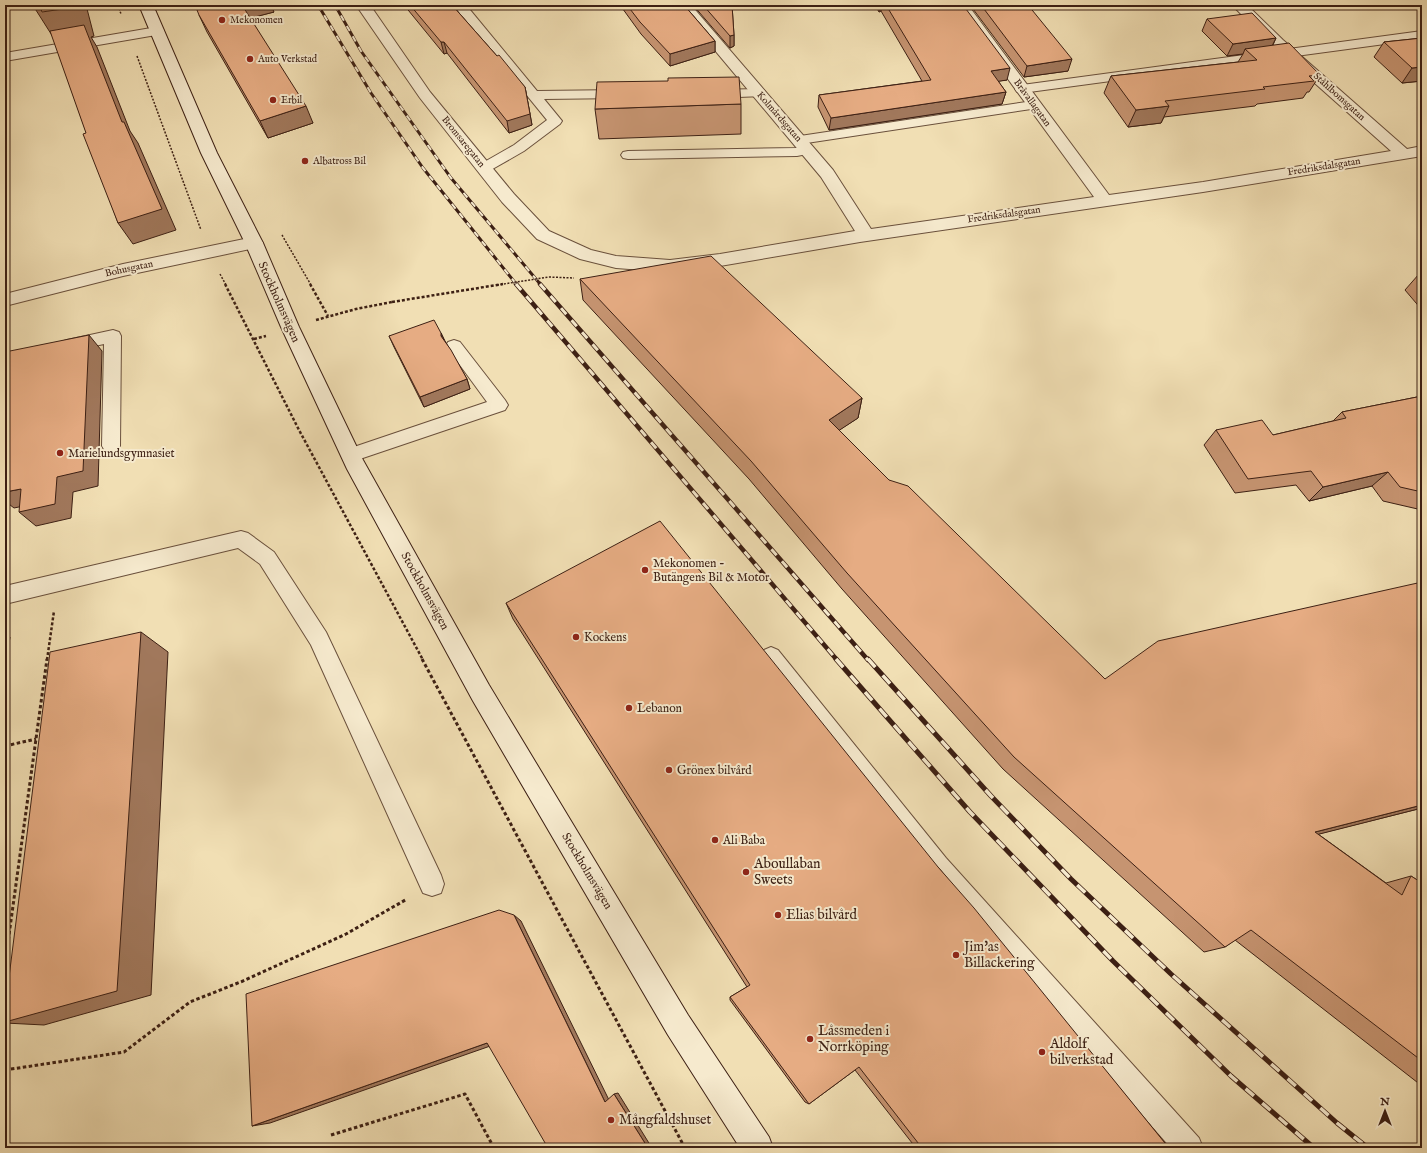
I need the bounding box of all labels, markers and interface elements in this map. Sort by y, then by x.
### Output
place label: Mekonomen [230,14,284,27]
marker: Mekonomen [217,15,227,25]
place label: Auto Verkstad [257,53,318,66]
marker: Auto Verkstad [245,54,255,64]
street label: Ståhlbomsgatan [1310,70,1368,124]
street label: Bråvallagatan [1010,77,1054,130]
street label: Kolmårdsgatan [754,89,805,145]
place label: Erbil [281,94,303,107]
marker: Erbil [268,95,278,105]
street label: Bromsaregatan [438,114,488,171]
place label: Albatross Bil [312,155,366,168]
street label: Fredriksdalsgatan [1287,155,1362,179]
marker: Albatross Bil [300,156,310,166]
street label: Fredriksdalsgatan [967,203,1042,227]
street label: Bohusgatan [104,257,155,280]
street label: Stockholmsvägen [255,259,304,345]
place label: Marielundsgymnasiet [68,446,175,461]
marker: Marielundsgymnasiet [55,448,65,458]
street label: Stockholmsvägen [397,549,453,633]
place label: Mekonomen - Butängens Bil & Motor [653,556,770,585]
marker: Mekonomen - Butängens Bil & Motor [640,565,650,575]
place label: Kockens [584,630,627,645]
marker: Kockens [571,632,581,642]
place label: Lebanon [637,701,683,716]
marker: Lebanon [624,703,634,713]
place label: Grönex bilvård [677,763,752,778]
marker: Grönex bilvård [664,765,674,775]
street label: Stockholmsvägen [558,830,616,913]
place label: Ali Baba [722,833,766,848]
marker: Ali Baba [710,835,720,845]
place label: Aboullaban Sweets [753,855,821,889]
marker: Aboullaban Sweets [741,867,751,877]
place label: Elias bilvård [786,906,857,924]
marker: Elias bilvård [773,910,783,920]
place label: Jim'as Billackering [962,938,1035,972]
marker: Jim'as Billackering [951,950,961,960]
place label: Låssmeden i Norrköping [818,1022,889,1056]
marker: Låssmeden i Norrköping [805,1034,815,1044]
place label: Aldolf bilverkstad [1049,1035,1114,1069]
marker: Aldolf bilverkstad [1037,1047,1047,1057]
north arrow [1365,1091,1405,1131]
text: N [1379,1095,1390,1109]
place label: Mångfaldshuset [619,1111,712,1129]
marker: Mångfaldshuset [606,1115,616,1125]

